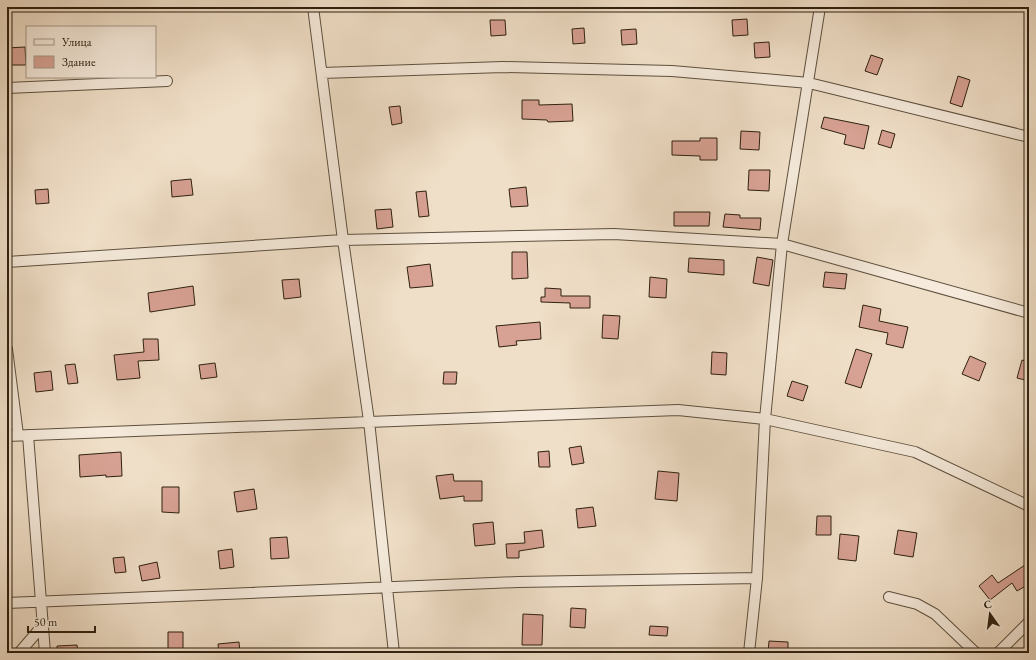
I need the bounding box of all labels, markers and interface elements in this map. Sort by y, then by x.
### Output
legend [26,26,156,78]
text: Улица [61,34,92,50]
text: Здание [62,54,96,70]
north arrow [970,594,1010,634]
text: С [982,597,993,612]
scale bar [28,608,95,634]
text: 50 m [34,614,58,630]

